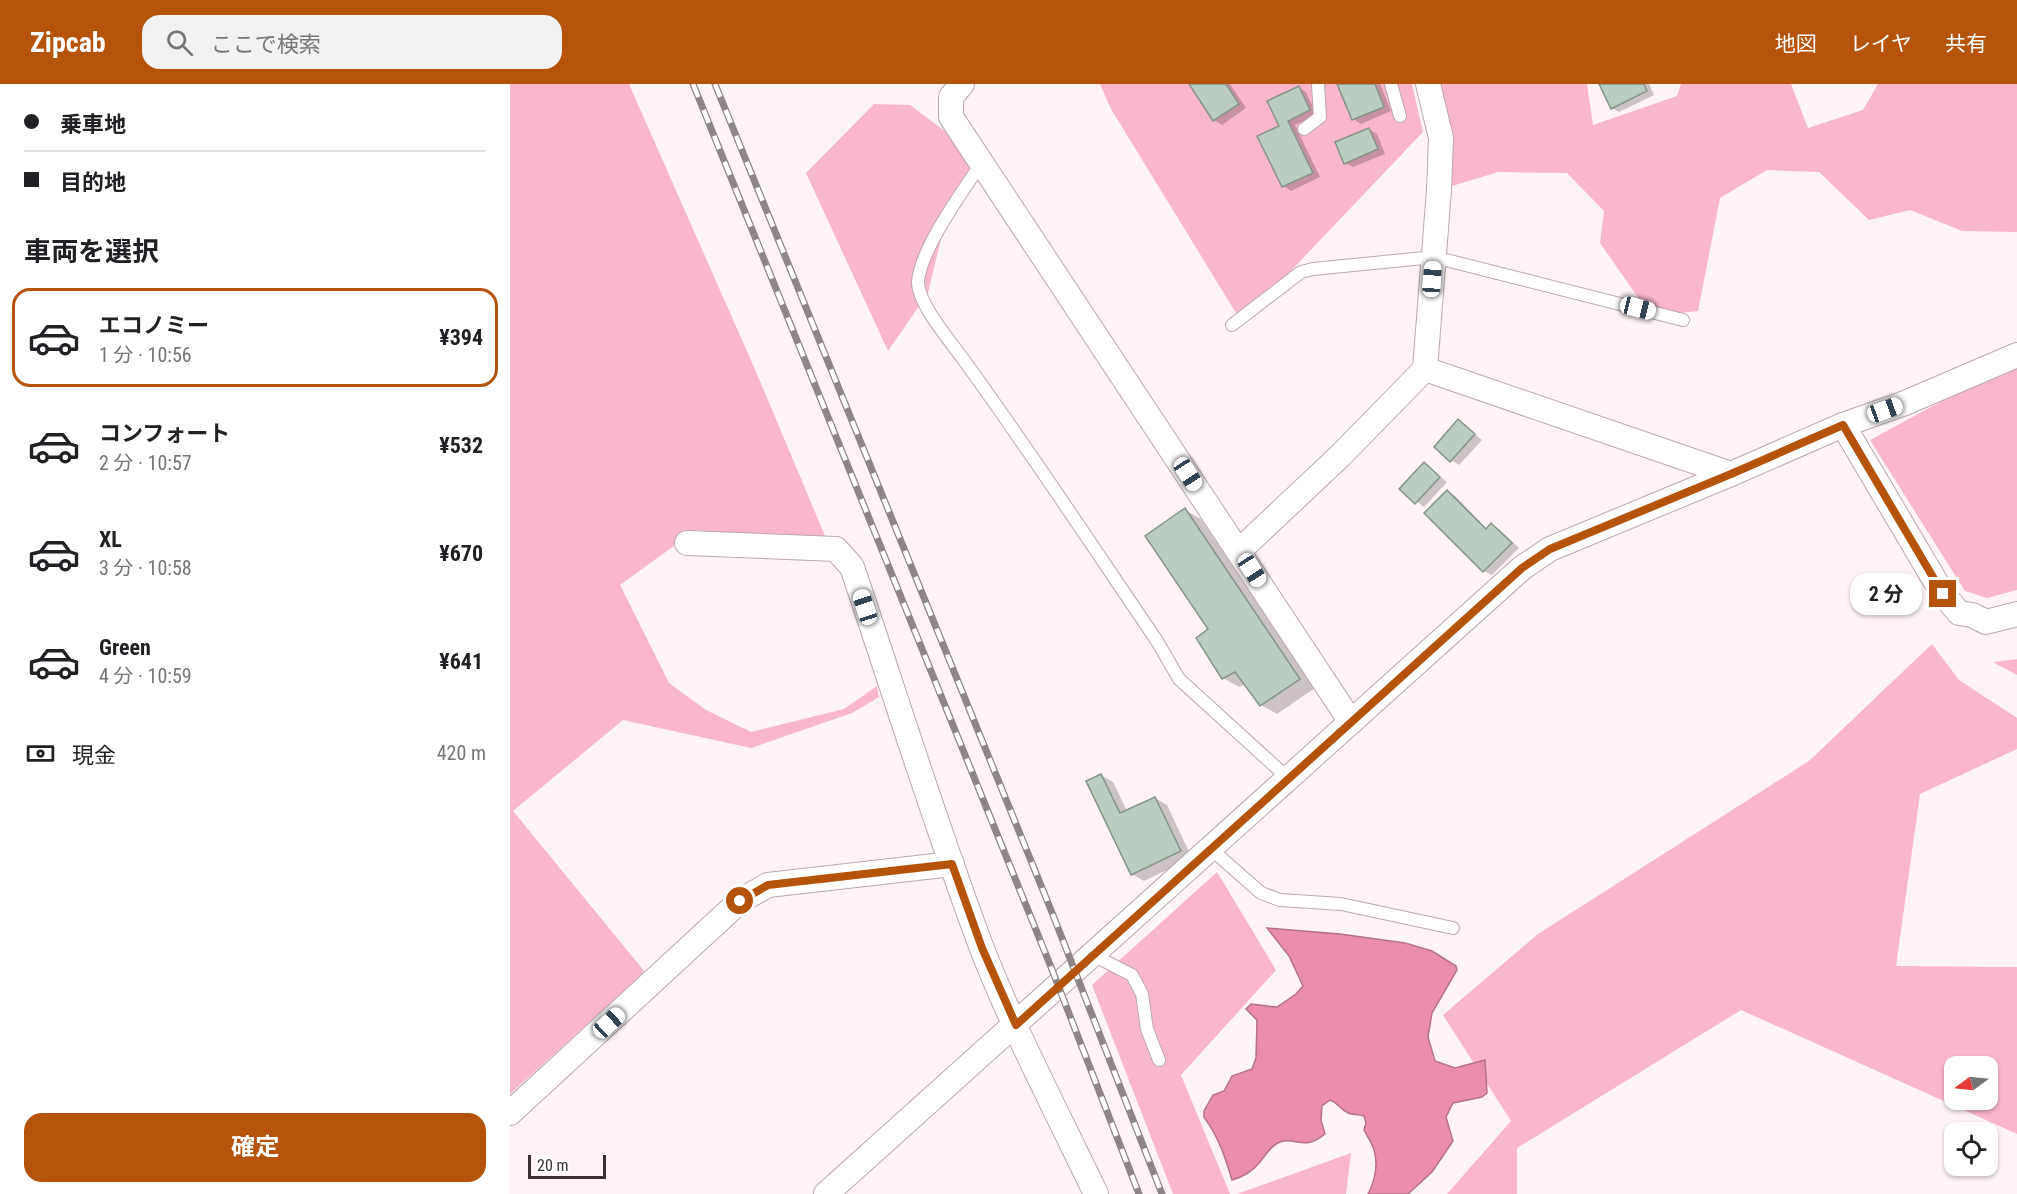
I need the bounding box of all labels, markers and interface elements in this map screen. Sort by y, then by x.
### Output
search box [142,15,562,69]
text: Zipcab [30,26,106,59]
icon: search [163,26,196,59]
text: ここで検索 [211,32,321,57]
text: 地図 [1775,32,1817,56]
text: レイヤ [1850,32,1912,56]
text: 共有 [1945,32,1987,56]
text: 乗車地 [60,112,126,137]
text: 目的地 [60,170,126,195]
text: 車両を選択 [24,236,159,268]
car [1422,260,1442,298]
car [1618,295,1658,321]
icon: car [27,311,81,365]
text: エコノミー [99,313,209,338]
text: ¥394 [439,325,483,350]
text: 1 分 · 10:56 [99,343,192,367]
car [1865,395,1905,425]
icon: car [27,419,81,473]
text: コンフォート [99,421,230,446]
text: ¥532 [439,433,483,458]
text: 2 分 · 10:57 [99,451,192,475]
car [1171,454,1205,494]
icon: car [27,527,81,581]
text: XL [99,527,122,552]
text: ¥670 [439,541,483,566]
car [1235,550,1269,590]
text: 3 分 · 10:58 [99,556,192,580]
callout: 2 分 [1850,573,1922,615]
route end [1929,580,1956,607]
text: 2 分 [1869,582,1903,606]
car [851,587,879,627]
icon: car [27,635,81,689]
text: Green [99,635,151,660]
text: ¥641 [439,649,483,674]
text: 4 分 · 10:59 [99,664,192,688]
icon: cash [24,737,57,770]
text: 420 m [437,741,486,765]
text: 現金 [72,743,116,768]
route start [726,887,753,914]
car [590,1004,628,1042]
north arrow [1944,1056,1998,1110]
map controls [1944,1056,1998,1176]
button: 確定 [24,1113,486,1182]
button: locate [1944,1122,1998,1176]
scale bar [528,1152,606,1180]
text: 20 m [537,1156,569,1175]

